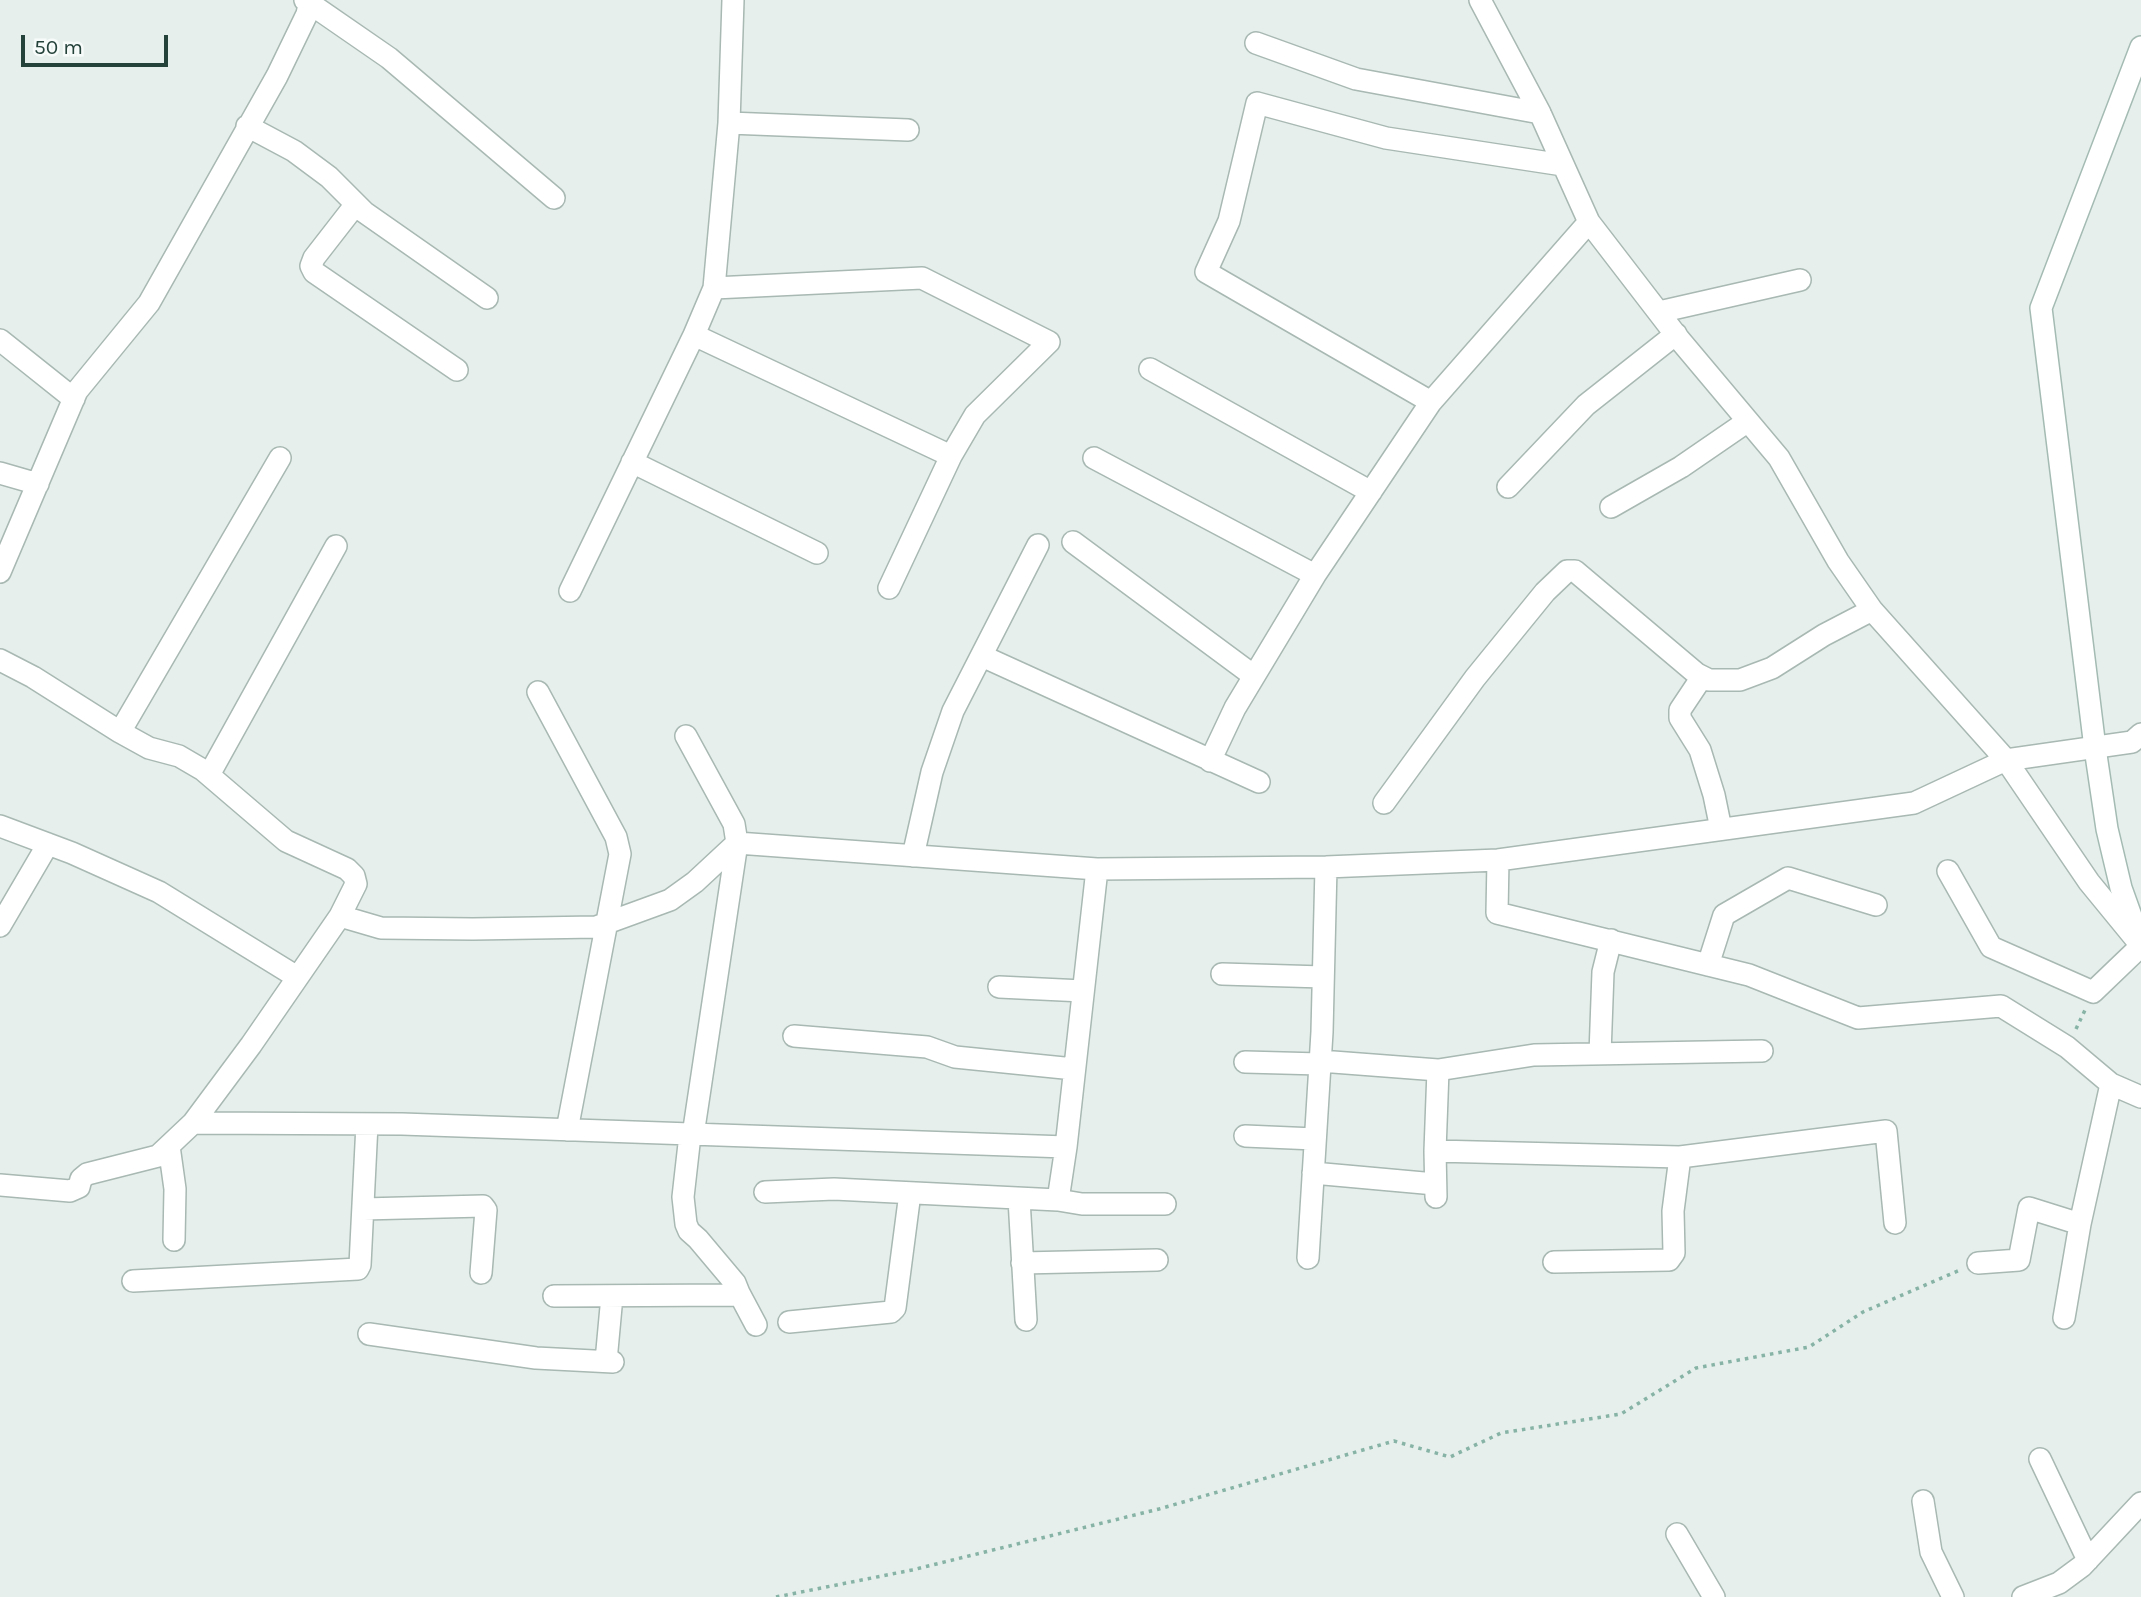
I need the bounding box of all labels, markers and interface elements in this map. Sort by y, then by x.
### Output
scale bar [24,21,172,65]
text: 50 m [34,35,83,59]

